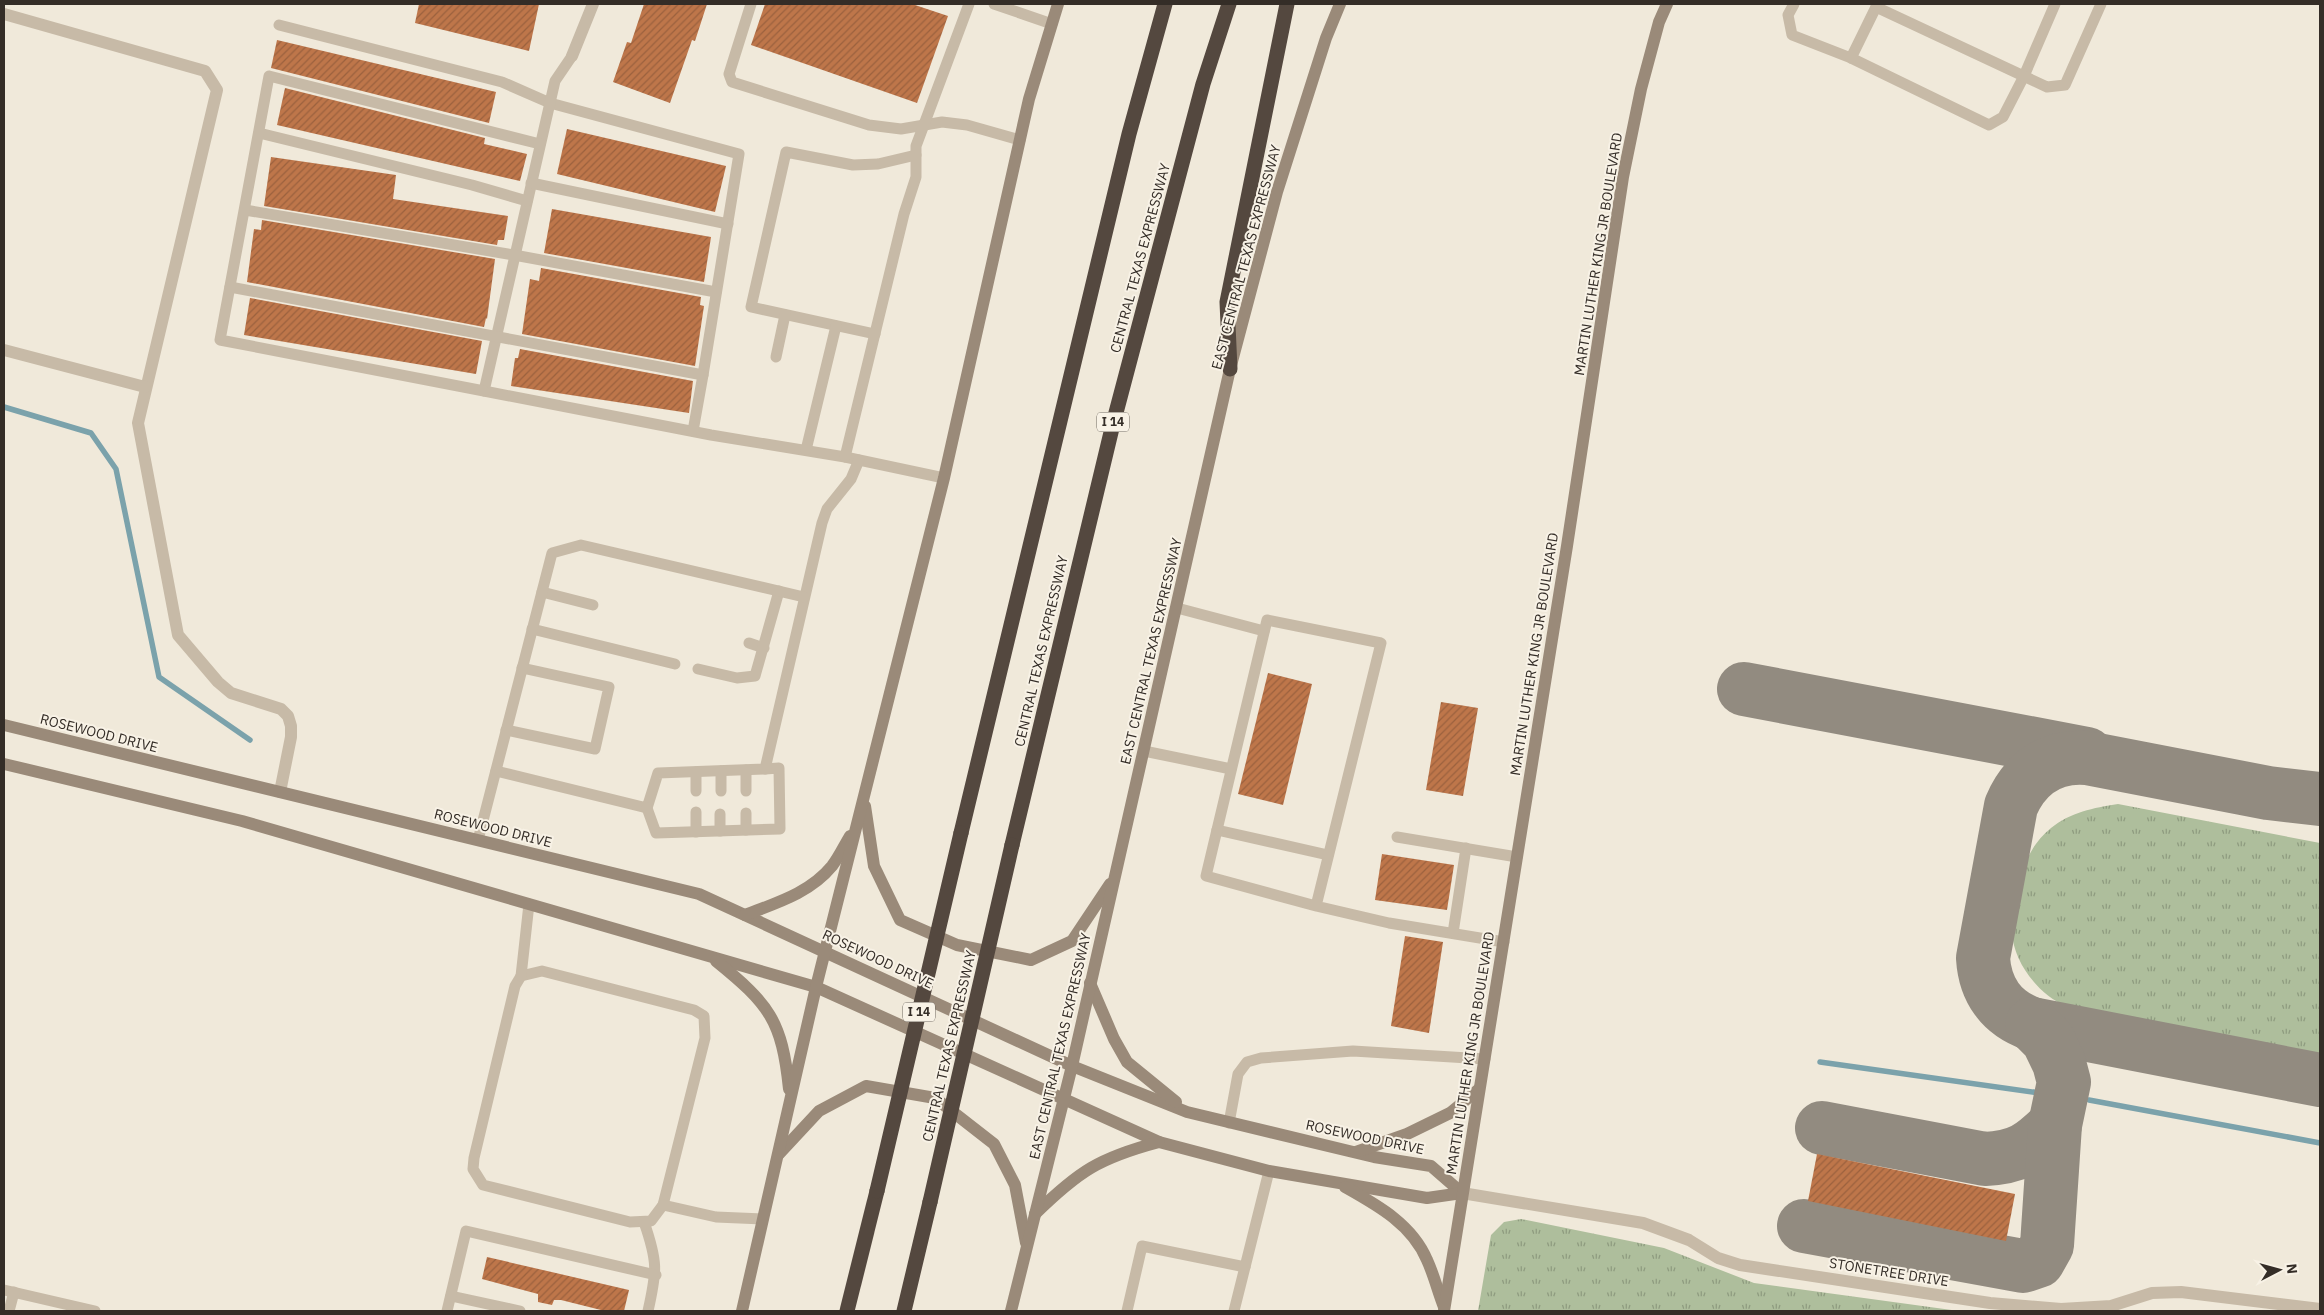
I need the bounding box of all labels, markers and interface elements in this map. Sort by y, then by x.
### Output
street label: MARTIN LUTHER KING JR BOULEVARD [1570,131,1626,377]
street label: EAST CENTRAL TEXAS EXPRESSWAY [1207,142,1285,371]
street label: CENTRAL TEXAS EXPRESSWAY [1106,160,1174,355]
road number: I 14 [1097,412,1129,432]
street label: MARTIN LUTHER KING JR BOULEVARD [1506,531,1562,777]
street label: EAST CENTRAL TEXAS EXPRESSWAY [1116,535,1186,766]
street label: CENTRAL TEXAS EXPRESSWAY [1010,553,1072,748]
street label: ROSEWOOD DRIVE [38,710,160,756]
street label: ROSEWOOD DRIVE [432,805,554,851]
street label: ROSEWOOD DRIVE [820,925,936,993]
street label: EAST CENTRAL TEXAS EXPRESSWAY [1025,930,1095,1161]
street label: MARTIN LUTHER KING JR BOULEVARD [1442,930,1498,1176]
street label: CENTRAL TEXAS EXPRESSWAY [918,948,980,1143]
road number: I 14 [903,1002,935,1022]
street label: ROSEWOOD DRIVE [1304,1116,1426,1158]
north arrow [2254,1245,2304,1295]
street label: STONETREE DRIVE [1828,1254,1950,1290]
text: N [2282,1263,2301,1275]

